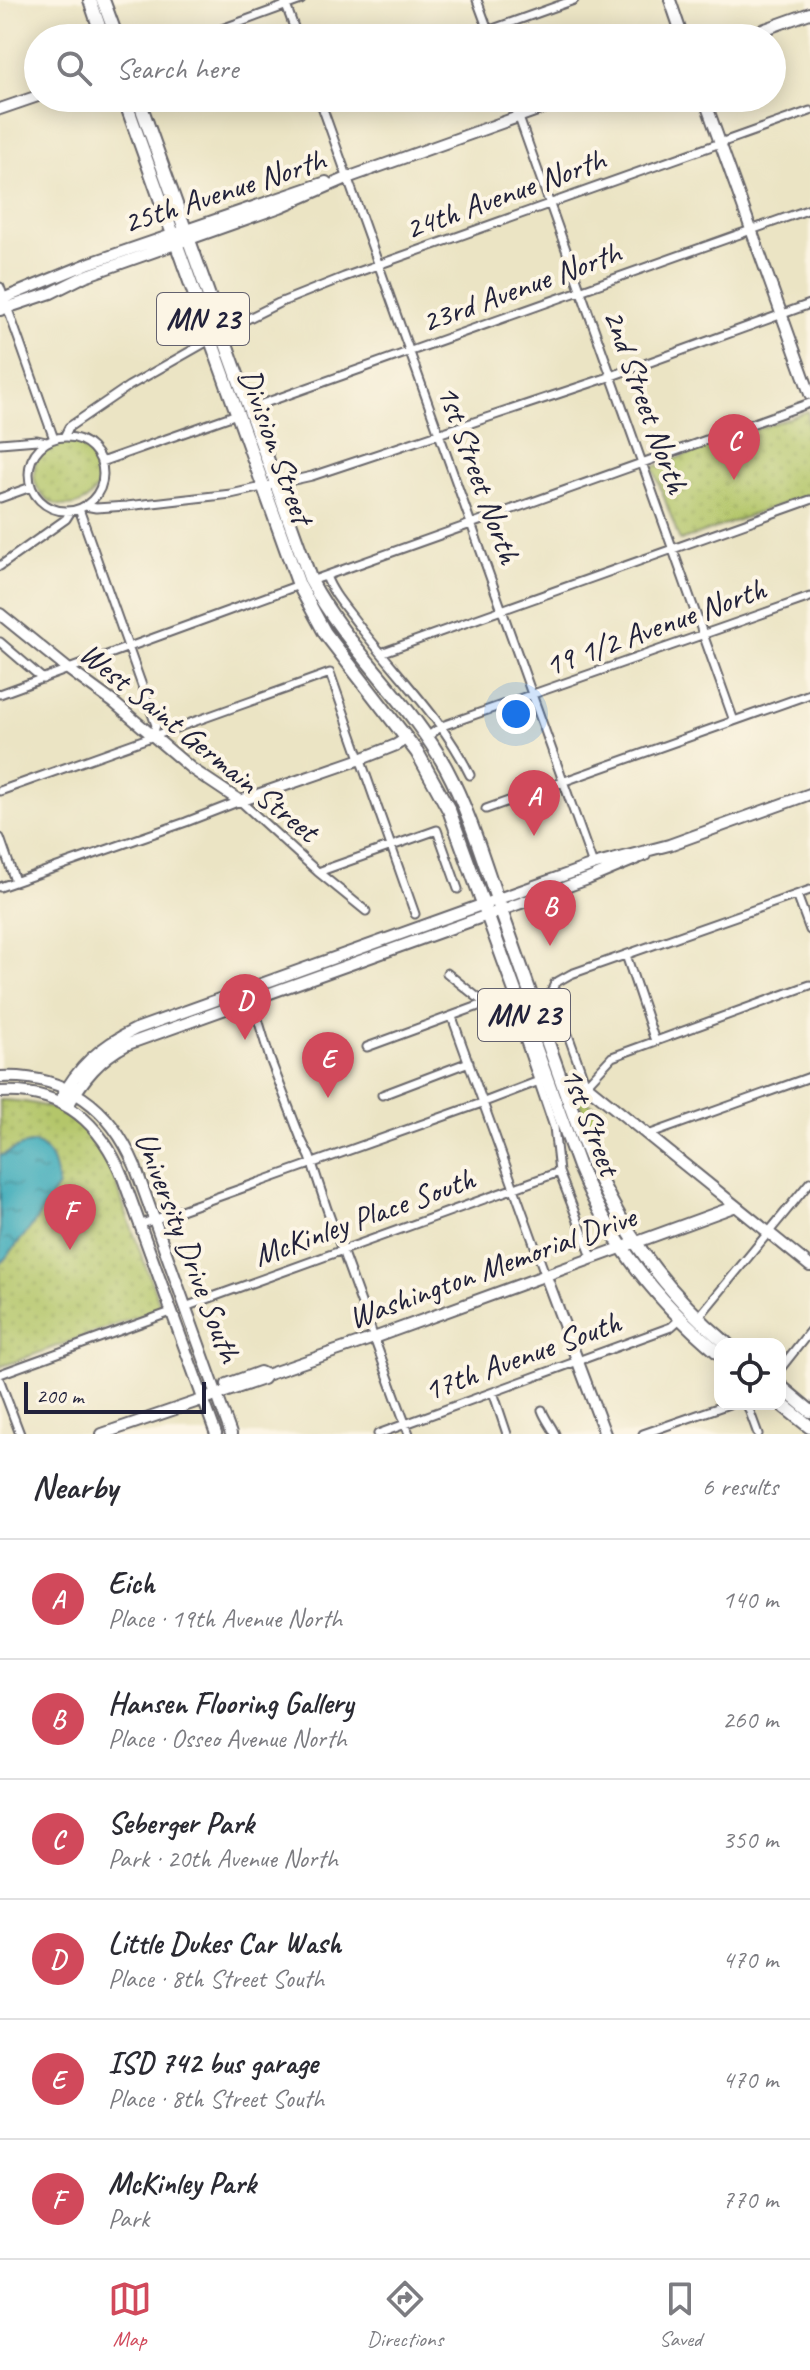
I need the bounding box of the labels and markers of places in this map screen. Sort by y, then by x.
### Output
pin: C [708,414,760,480]
pin: A [508,770,560,836]
pin: B [524,880,576,946]
pin: D [219,974,271,1040]
pin: E [302,1032,354,1098]
pin: F [44,1184,96,1250]

